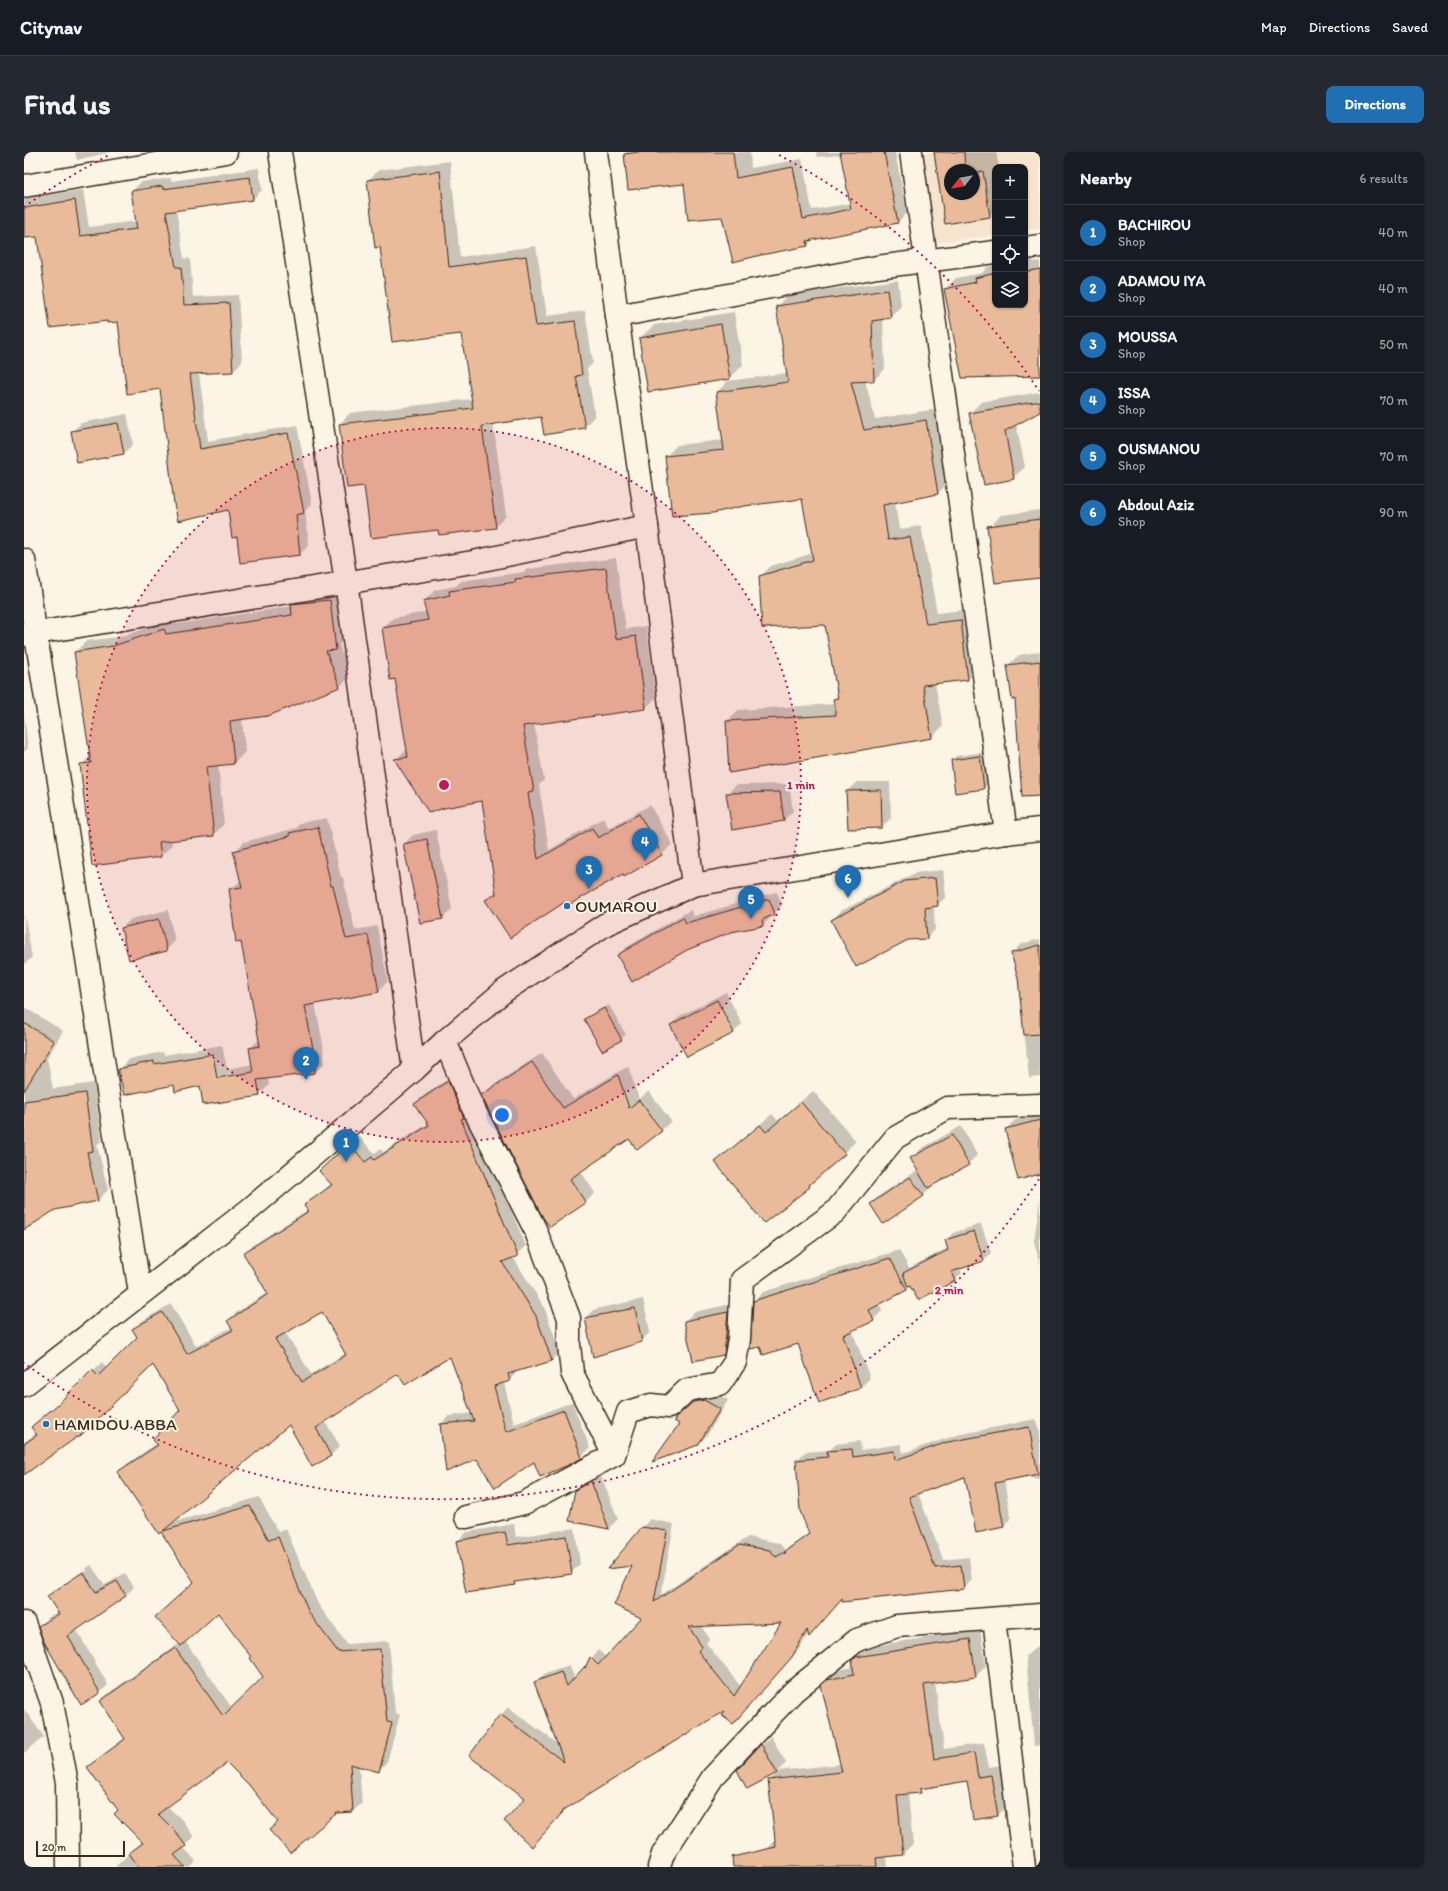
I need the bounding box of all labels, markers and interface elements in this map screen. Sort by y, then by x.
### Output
text: Citynav [20,16,82,39]
text: Map [1261,19,1287,36]
text: Directions [1309,19,1370,36]
text: Saved [1392,19,1428,36]
button: Directions [1326,86,1424,123]
text: Find us [24,87,111,121]
north arrow [944,164,980,200]
map controls [992,164,1028,308]
button: + [992,164,1028,200]
text: Nearby [1080,168,1132,188]
text: 6 results [1360,171,1408,186]
button: − [992,200,1028,236]
text: BACHIROU [1118,216,1191,234]
text: 1 [1090,225,1096,240]
text: 40 m [1378,225,1408,240]
text: Shop [1118,234,1145,249]
button: locate [992,236,1028,272]
button: layers [992,272,1028,308]
text: ADAMOU IYA [1118,272,1205,290]
text: 2 [1090,281,1096,296]
text: 40 m [1378,281,1408,296]
text: Shop [1118,290,1145,305]
text: MOUSSA [1118,328,1177,346]
text: 3 [1089,337,1097,352]
text: 50 m [1379,337,1408,352]
text: Shop [1118,346,1145,361]
text: ISSA [1118,384,1150,402]
text: 4 [1089,393,1097,408]
text: 70 m [1380,393,1408,408]
text: Shop [1118,402,1145,417]
text: OUSMANOU [1118,440,1200,458]
text: 5 [1090,449,1096,464]
text: 70 m [1380,449,1408,464]
text: Shop [1118,458,1145,473]
text: Abdoul Aziz [1118,496,1194,514]
text: 6 [1090,505,1096,520]
text: 90 m [1379,505,1408,520]
text: Shop [1118,514,1145,529]
centre of rings [437,778,451,792]
text: 1 min [787,778,816,792]
pin: 4 [632,828,658,861]
pin: 3 [576,856,602,889]
pin: 6 [835,865,861,898]
pin: 5 [738,886,764,919]
place label: OUMAROU [575,896,657,916]
marker: OUMAROU [562,901,572,911]
pin: 2 [293,1047,319,1080]
your location [492,1105,512,1125]
pin: 1 [333,1129,359,1162]
text: 2 min [935,1283,964,1297]
place label: HAMIDOU ABBA [54,1414,177,1434]
marker: HAMIDOU ABBA [41,1419,51,1429]
scale bar [36,1839,125,1858]
text: 20 m [42,1841,66,1854]

